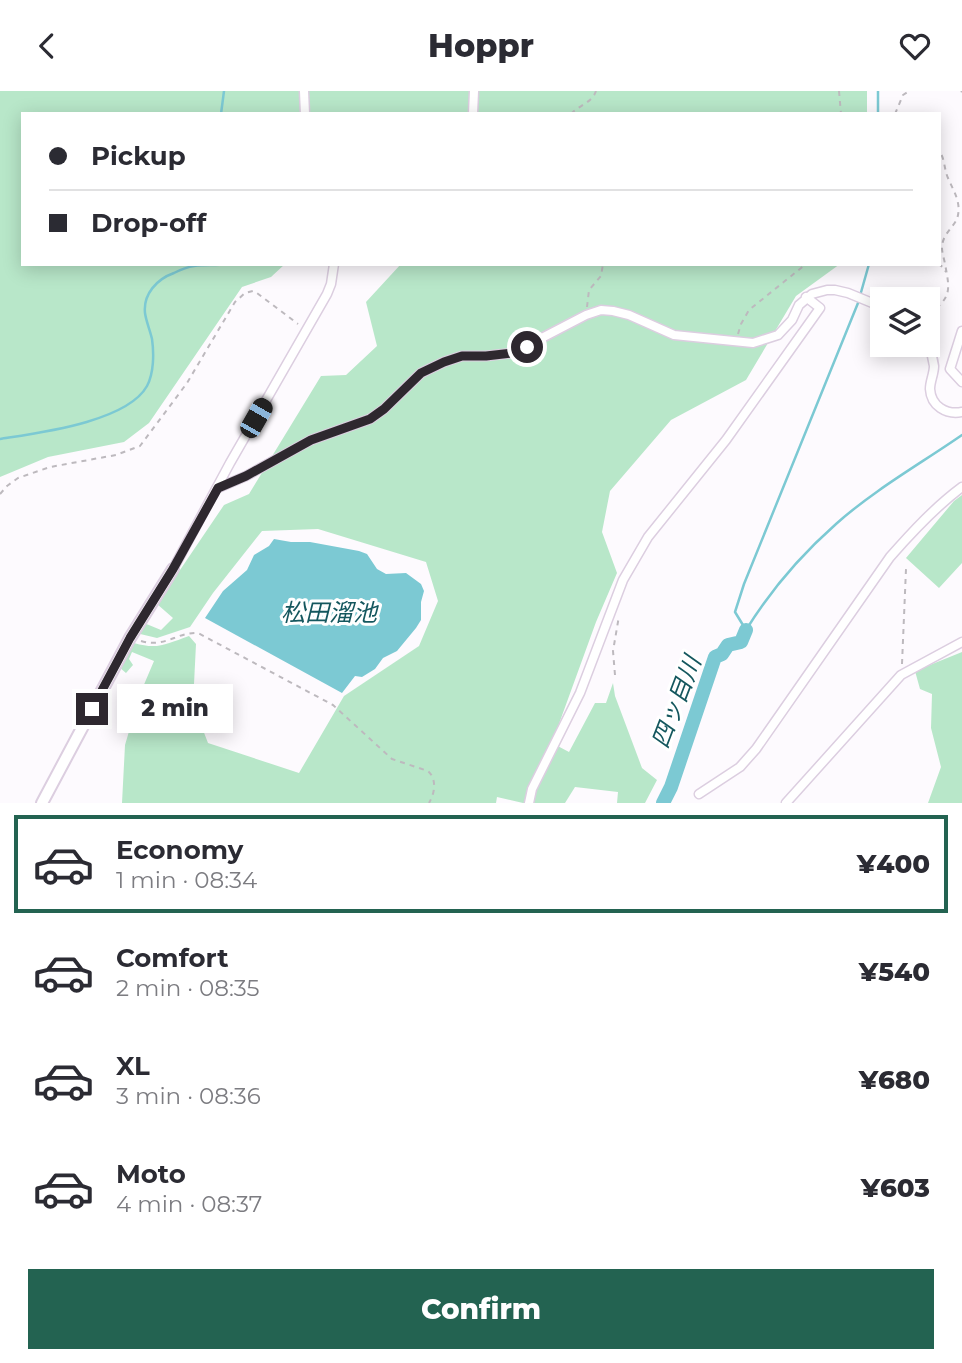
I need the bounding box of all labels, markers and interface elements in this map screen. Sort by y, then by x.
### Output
text: Hoppr [428,26,534,65]
icon: back [28,27,66,65]
icon: heart [896,27,934,65]
text: Pickup [91,140,186,172]
text: Drop-off [91,207,206,239]
map controls [870,287,940,357]
button: layers [870,287,940,357]
route start [511,331,543,363]
car [237,395,276,441]
water label: 松田溜池 [281,598,379,627]
water label: 四ッ目川 [645,649,708,752]
callout: 2 min [116,685,232,733]
route end [76,693,108,725]
text: 2 min [141,694,209,722]
icon: car [32,833,95,896]
text: Economy [116,834,243,866]
text: ¥400 [857,848,930,880]
text: 1 min · 08:34 [116,866,257,894]
icon: car [32,941,95,1004]
text: Comfort [116,942,228,974]
text: ¥540 [859,956,930,988]
text: 2 min · 08:35 [116,974,260,1002]
icon: car [32,1049,95,1112]
text: XL [116,1050,150,1082]
text: ¥680 [859,1064,930,1096]
text: 3 min · 08:36 [116,1082,261,1110]
icon: car [32,1157,95,1220]
text: Moto [116,1158,186,1190]
text: ¥603 [861,1172,930,1204]
text: 4 min · 08:37 [116,1190,262,1218]
button: Confirm [28,1269,934,1349]

